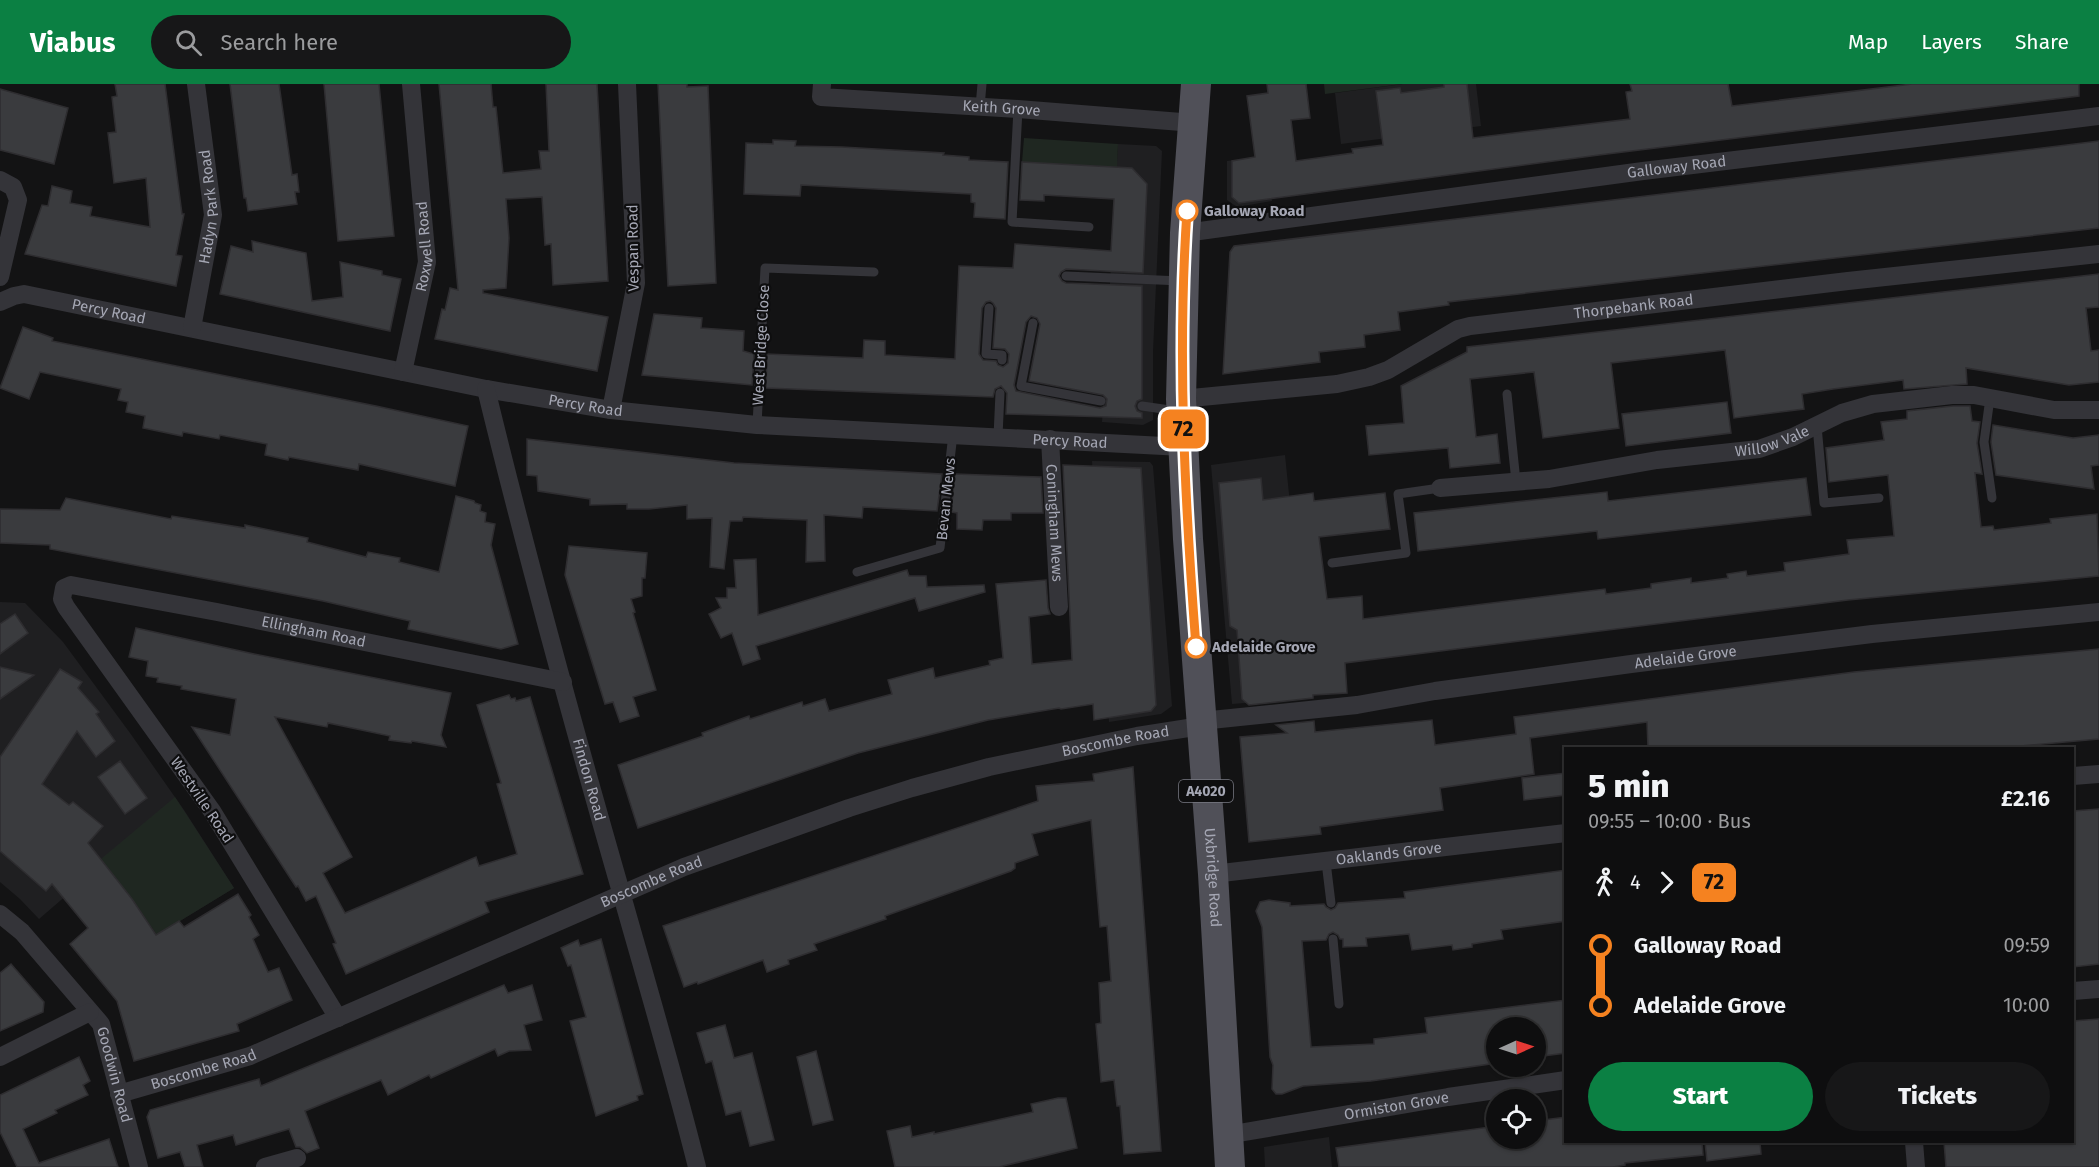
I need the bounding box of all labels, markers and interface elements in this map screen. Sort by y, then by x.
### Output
search box [151,15,571,69]
text: Viabus [30,26,115,59]
icon: search [172,26,205,59]
text: Search here [220,29,338,56]
text: Map [1848,29,1888,55]
text: Layers [1921,29,1982,55]
text: Share [2015,29,2069,55]
street label: Keith Grove [962,97,1041,120]
street label: Hadyn Park Road [195,148,222,266]
street label: Galloway Road [1626,152,1727,182]
street label: Roxwell Road [412,200,437,293]
marker: Galloway Road [1176,200,1198,222]
place label: Galloway Road [1204,202,1305,220]
street label: Vespan Road [623,204,643,292]
street label: West Bridge Close [749,284,773,406]
street label: Thorpebank Road [1573,290,1694,323]
street label: Percy Road [70,295,147,328]
street label: Percy Road [547,391,624,420]
line badge: 72 [1156,410,1210,448]
text: 72 [1173,416,1193,442]
street label: Willow Vale [1734,421,1812,461]
street label: Percy Road [1032,430,1108,452]
street label: Bevan Mews [933,457,959,541]
street label: Coningham Mews [1042,463,1067,582]
street label: Ellingham Road [260,612,367,651]
marker: Adelaide Grove [1185,636,1207,658]
place label: Adelaide Grove [1211,638,1316,656]
street label: Adelaide Grove [1634,642,1738,672]
street label: Boscombe Road [1060,722,1170,761]
street label: Findon Road [569,736,609,823]
street label: Westville Road [167,754,237,846]
text: 5 min [1588,766,1670,806]
road number: A4020 [1179,780,1233,802]
text: £2.16 [2001,785,2050,812]
text: 09:55 – 10:00 · Bus [1588,809,1751,833]
street label: Uxbridge Road [1201,827,1225,928]
street label: Oaklands Grove [1335,839,1443,869]
street label: Boscombe Road [598,852,705,911]
icon: walk [1588,866,1621,899]
icon: forward [1650,866,1683,899]
text: 72 [1704,869,1724,895]
text: 4 [1630,870,1641,894]
text: Galloway Road [1634,932,1781,959]
text: 09:59 [2003,933,2050,957]
text: Adelaide Grove [1634,992,1786,1019]
text: 10:00 [2003,993,2050,1017]
north arrow [1486,1017,1546,1077]
map controls [1486,1017,1546,1149]
street label: Goodwin Road [93,1025,136,1124]
street label: Boscombe Road [149,1045,259,1093]
button: Start [1588,1062,1813,1131]
button: Tickets [1825,1062,2050,1131]
street label: Ormiston Grove [1343,1088,1450,1124]
button: locate [1486,1089,1546,1149]

